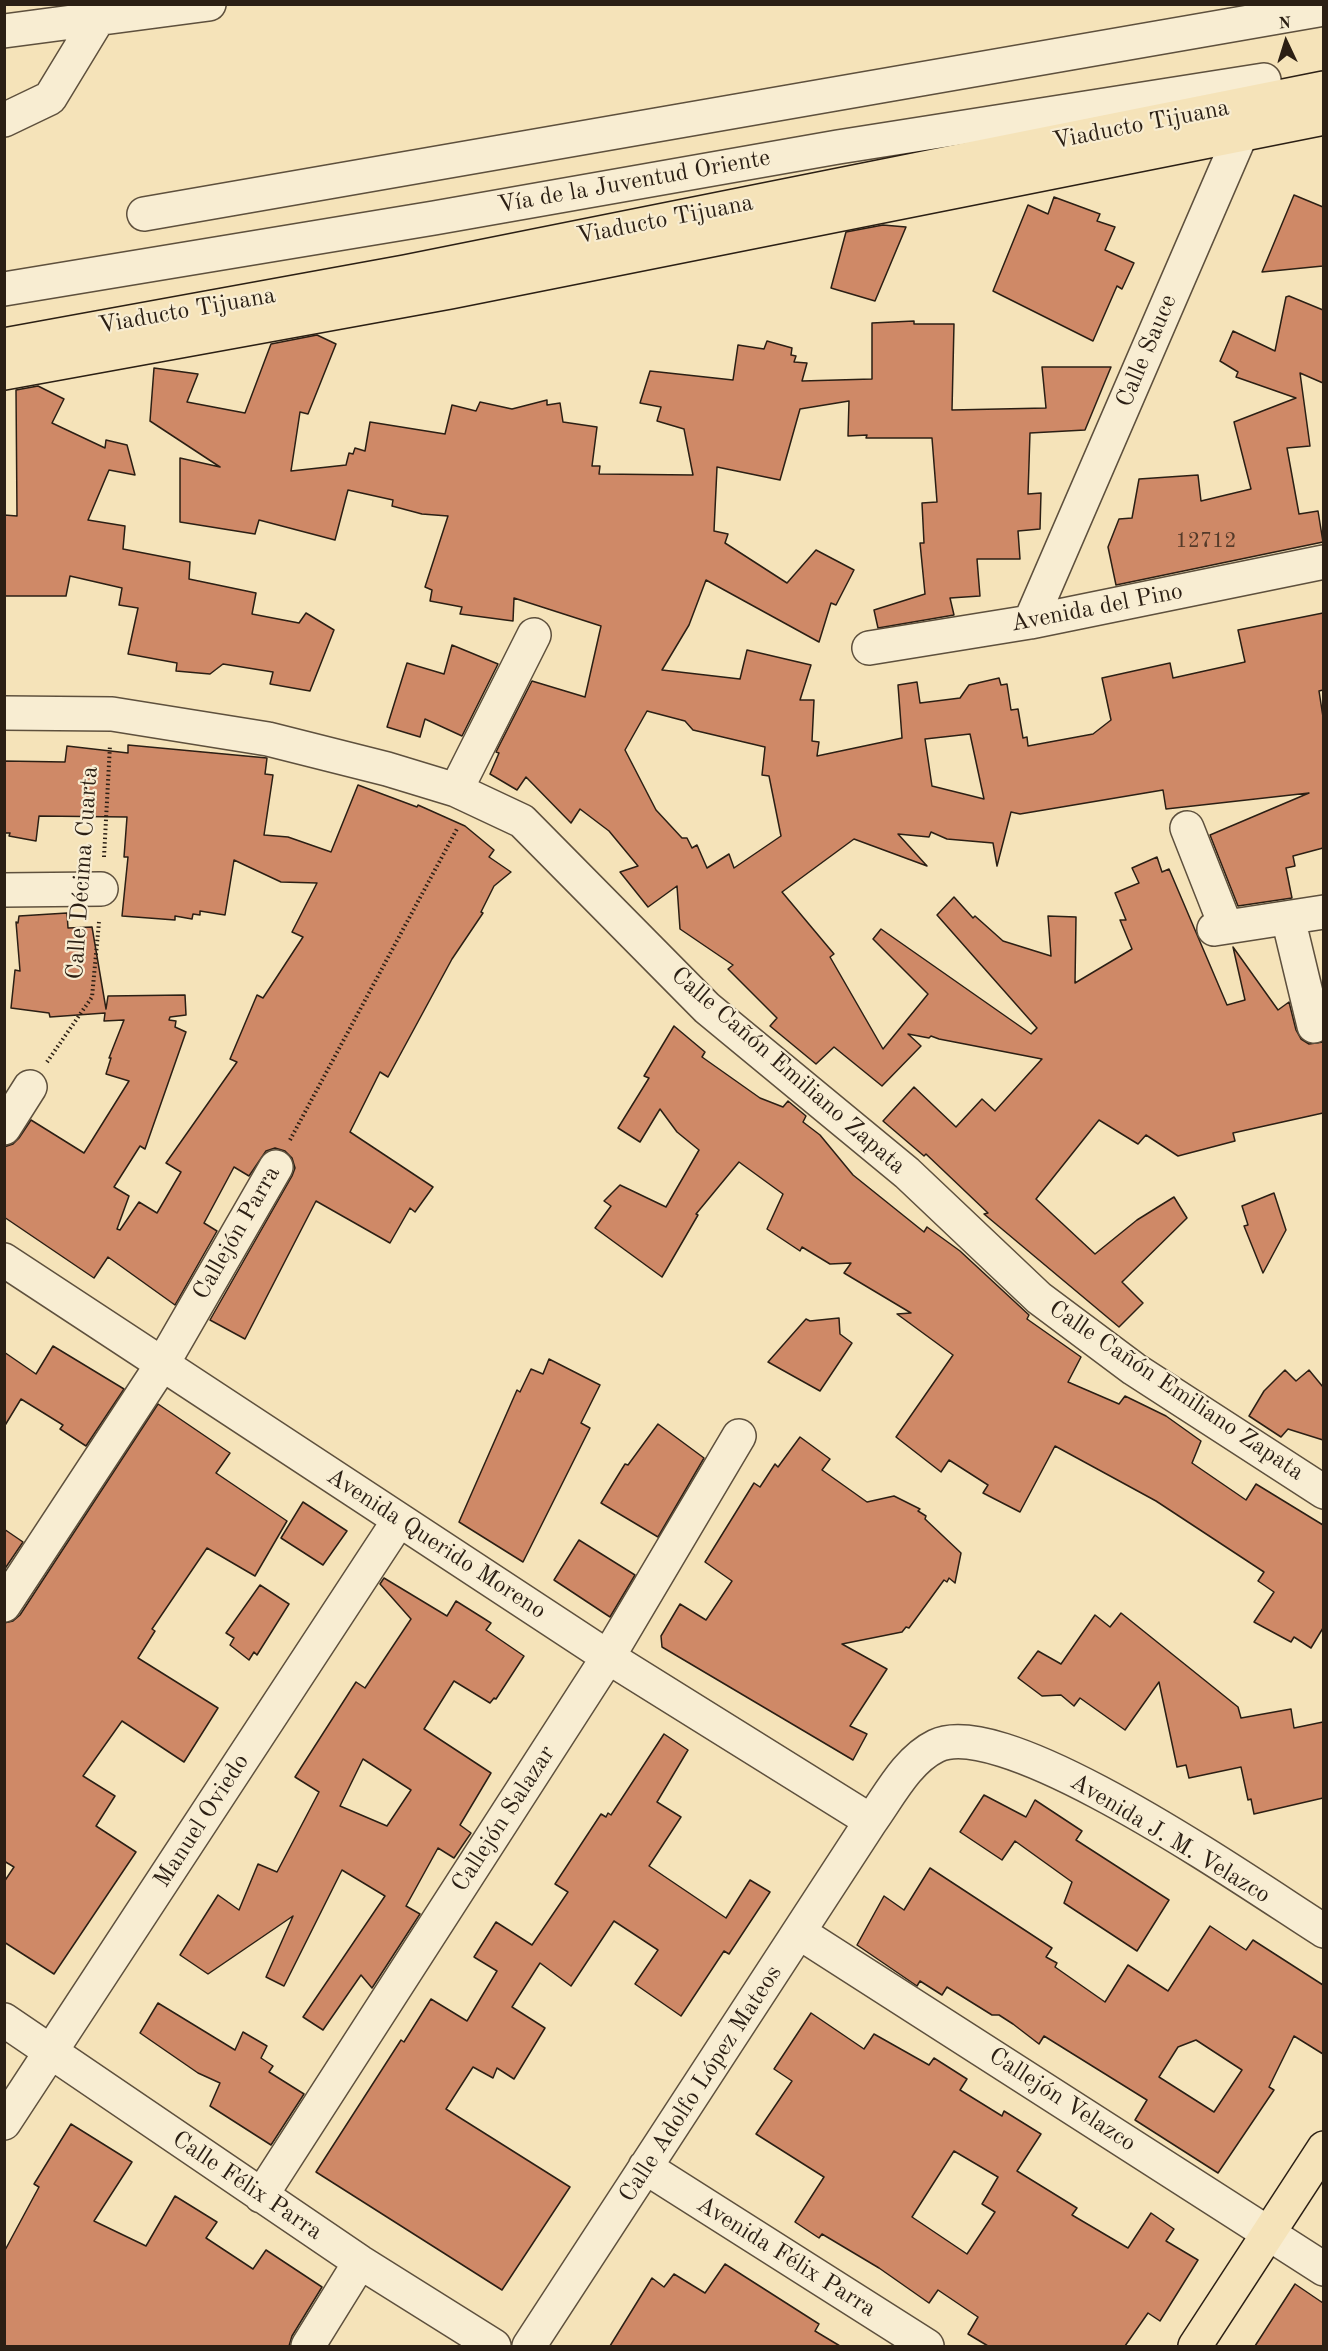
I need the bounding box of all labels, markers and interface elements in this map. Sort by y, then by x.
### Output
north arrow [1256,12,1316,72]
text: N [1278,16,1291,32]
street label: Viaducto Tijuana [1050,94,1232,156]
street label: Vía de la Juventud Oriente [495,144,773,220]
street label: Viaducto Tijuana [574,189,756,251]
street label: Viaducto Tijuana [96,281,278,341]
street label: Calle Sauce [1110,290,1184,412]
house number: 12712 [1176,528,1236,554]
street label: Avenida del Pino [1009,577,1185,639]
street label: Calle Décima Cuarta [61,765,105,981]
street label: Calle Cañón Emiliano Zapata [665,961,911,1181]
street label: Callejón Parra [187,1161,287,1305]
street label: Calle Cañón Emiliano Zapata [1043,1295,1309,1487]
street label: Avenida Querido Moreno [321,1462,551,1626]
street label: Callejón Salazar [446,1740,562,1898]
street label: Manuel Oviedo [148,1749,256,1893]
street label: Avenida J. M. Velazco [1065,1768,1275,1910]
street label: Calle Adolfo López Mateos [614,1960,788,2208]
street label: Callejón Velazco [983,2042,1141,2158]
street label: Calle Félix Parra [166,2125,328,2247]
street label: Avenida Félix Parra [691,2190,881,2324]

